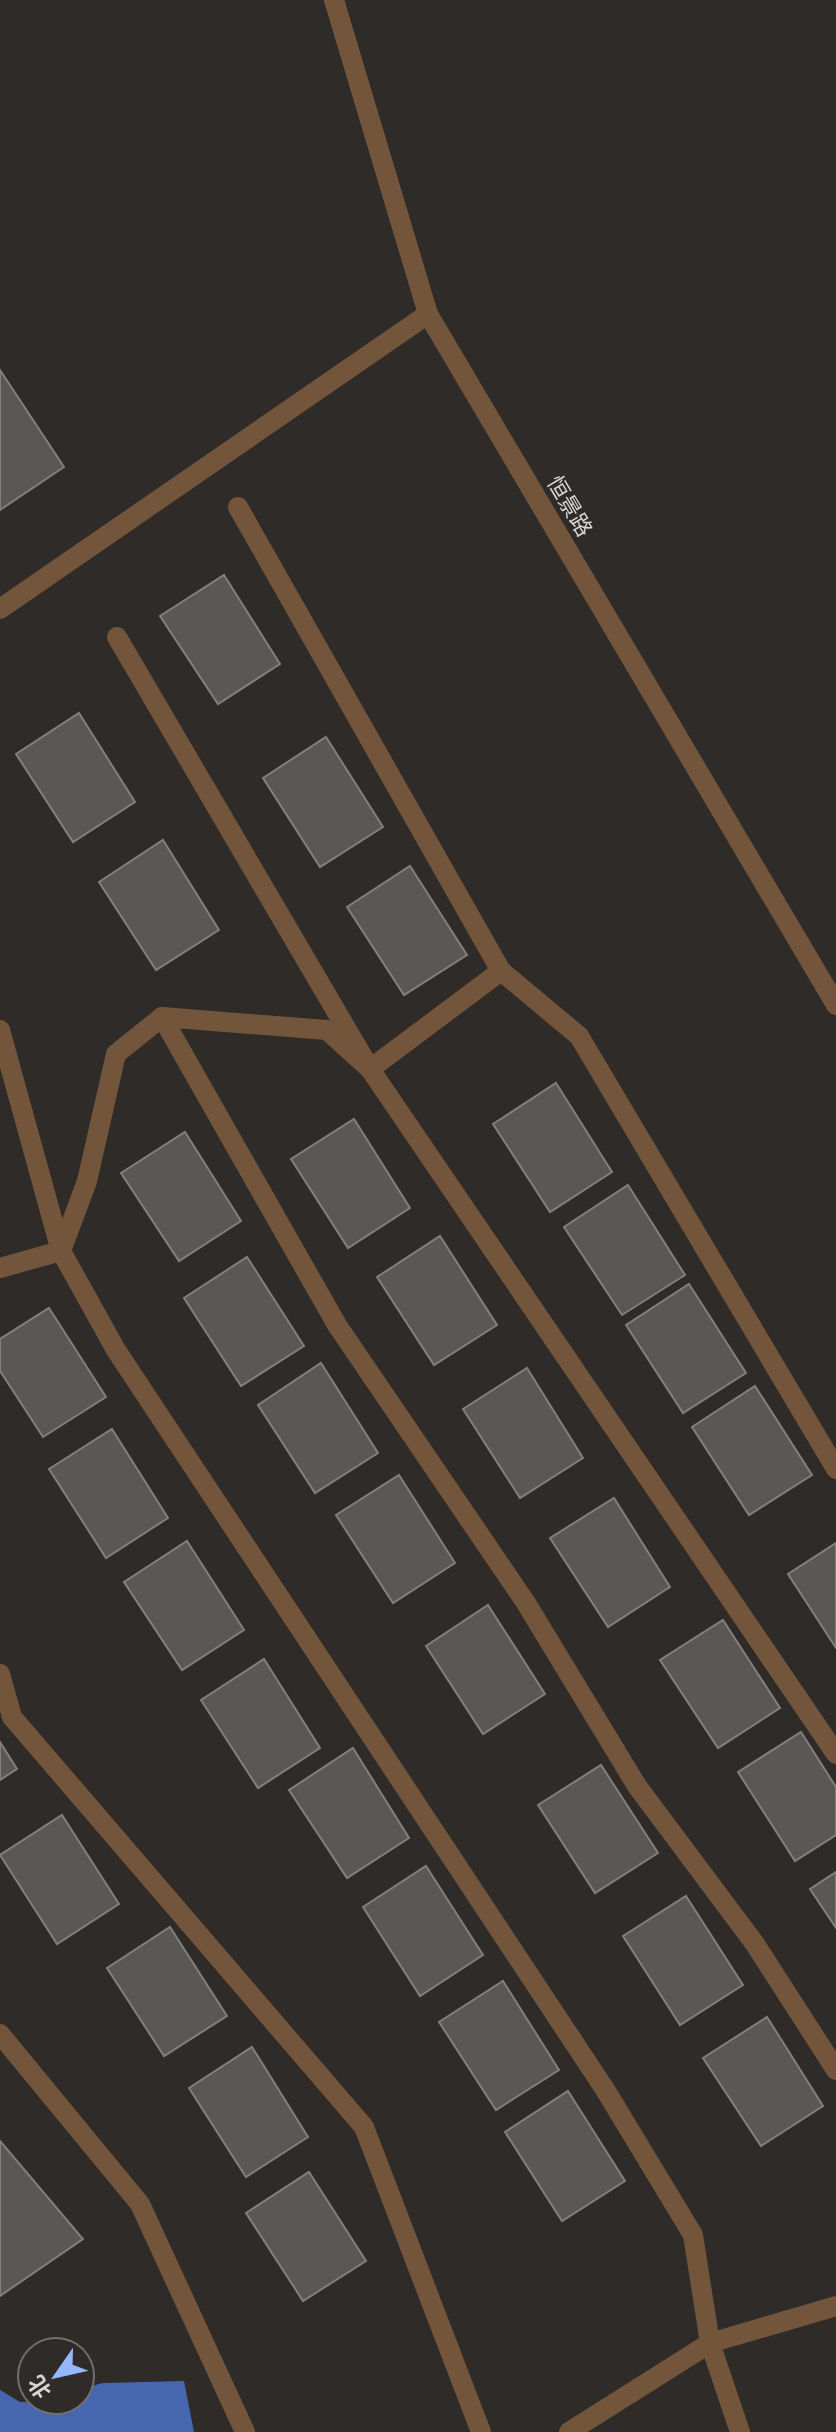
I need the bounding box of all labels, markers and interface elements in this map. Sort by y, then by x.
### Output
street label: 恒景路 [542,472,597,541]
north arrow [16,2336,96,2416]
text: 北 [23,2371,56,2403]

